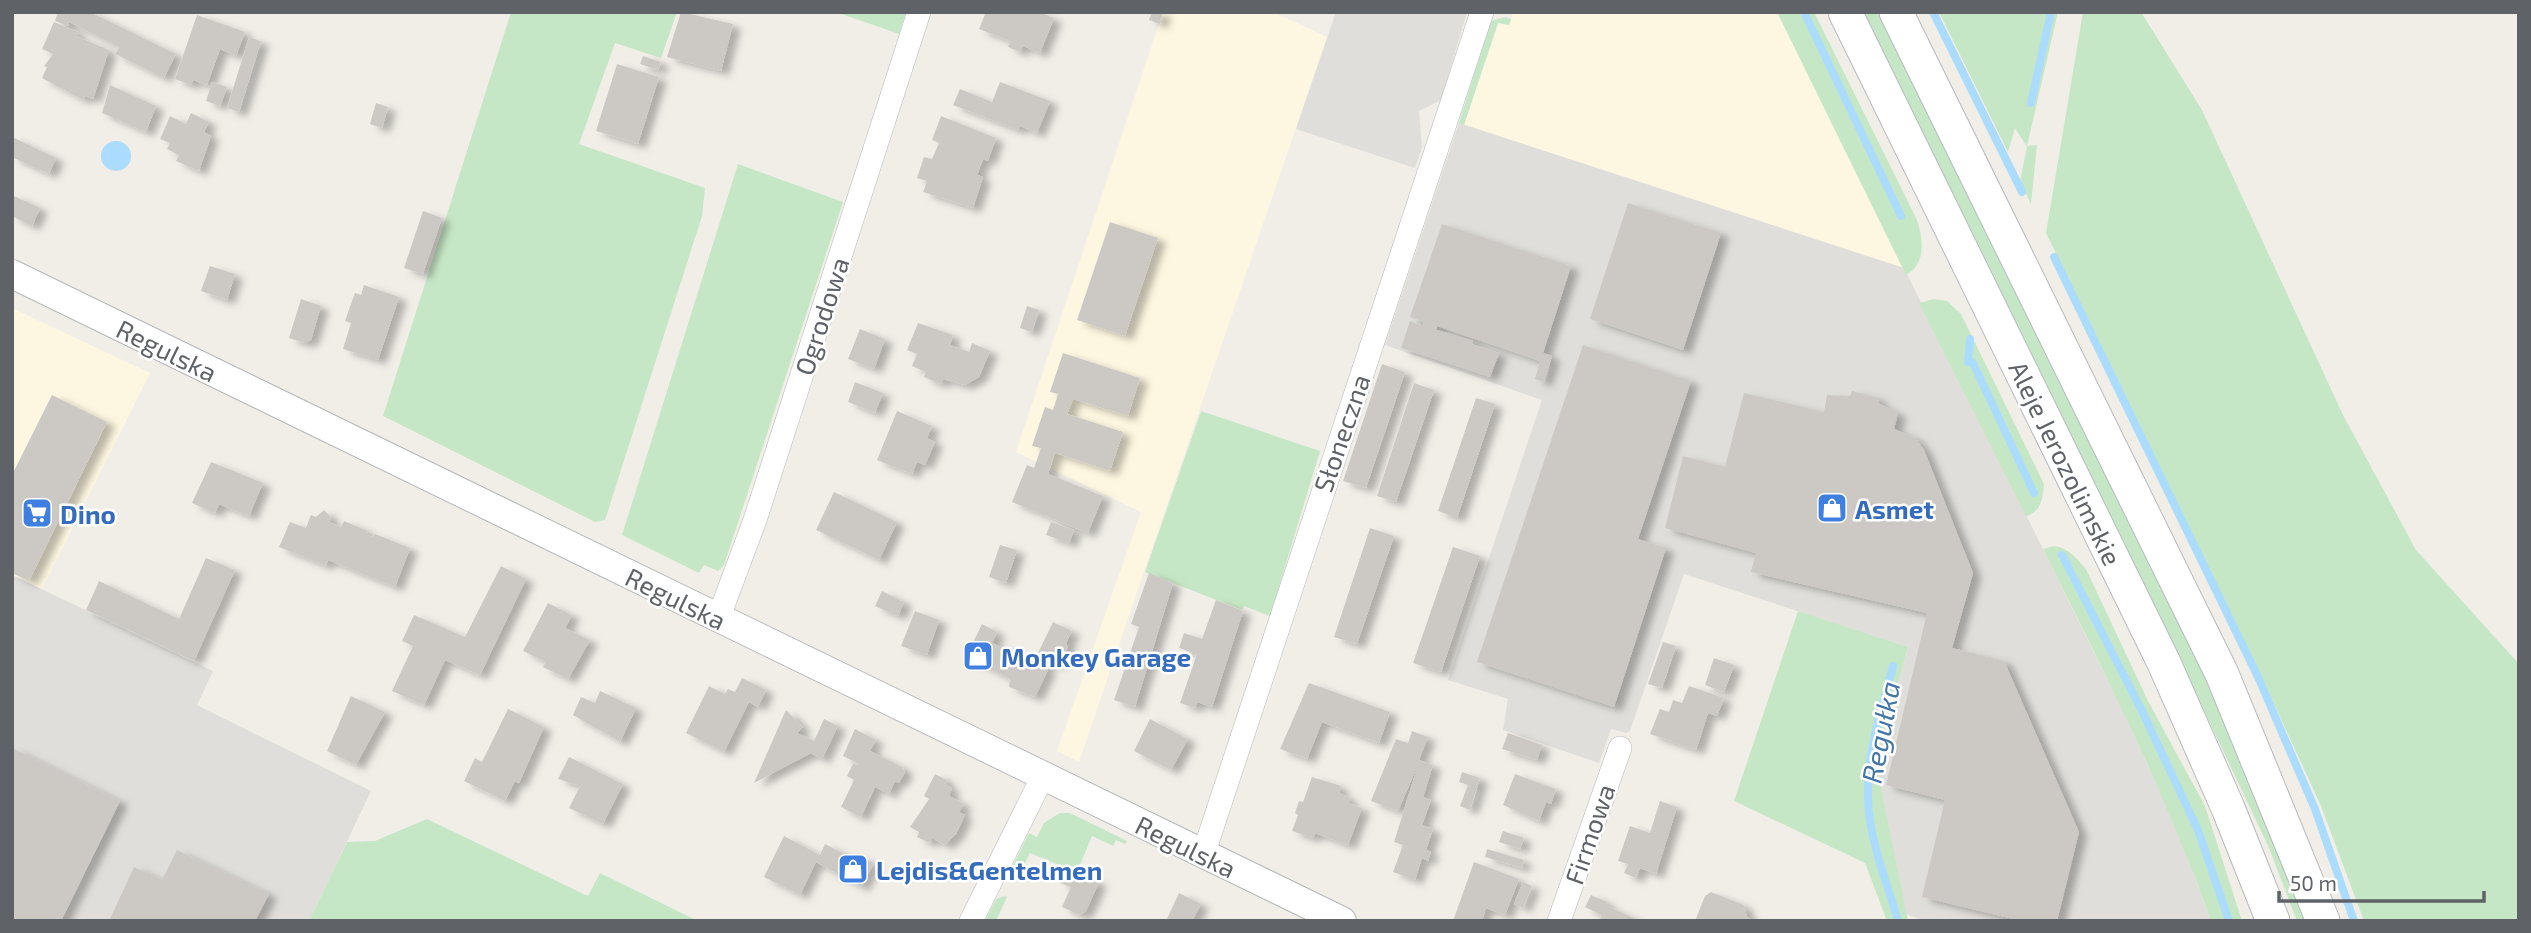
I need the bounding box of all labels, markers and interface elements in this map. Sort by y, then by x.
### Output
street label: Ogrodowa [787,253,855,379]
street label: Regulska [112,312,222,388]
street label: Aleje Jerozolimskie [2003,356,2129,570]
street label: Słoneczna [1306,370,1376,496]
shop icon: Asmet [1815,491,1849,525]
place label: Asmet [1855,493,1934,524]
supermarket icon: Dino [20,496,54,530]
place label: Dino [60,498,116,529]
street label: Regulska [621,560,731,636]
shop icon: Monkey Garage [961,639,995,673]
place label: Monkey Garage [1001,641,1191,673]
water label: Regułka [1853,678,1907,786]
street label: Firmowa [1557,780,1621,888]
street label: Regulska [1131,808,1241,884]
shop icon: Lejdis&Gentelmen [836,852,870,886]
place label: Lejdis&Gentelmen [876,854,1102,885]
scale bar [2279,860,2484,904]
text: 50 m [2290,870,2337,895]

